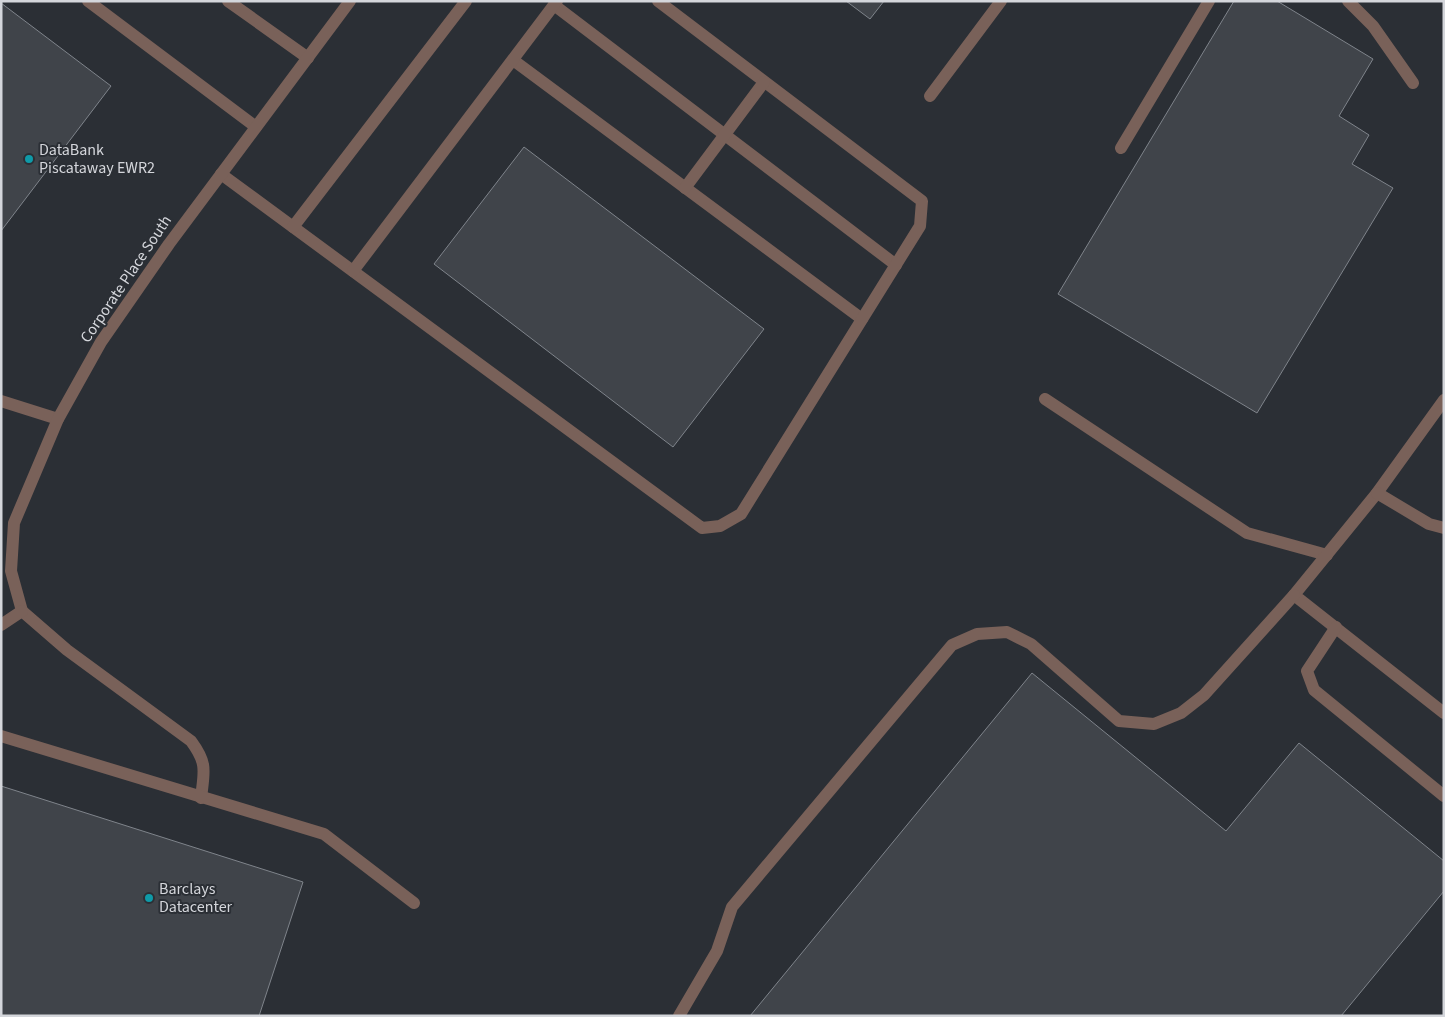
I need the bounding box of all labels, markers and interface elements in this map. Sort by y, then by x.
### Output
place label: DataBank Piscataway EWR2 [39,139,155,179]
marker: DataBank Piscataway EWR2 [23,153,35,165]
street label: Corporate Place South [75,211,177,347]
place label: Barclays Datacenter [159,878,233,918]
marker: Barclays Datacenter [143,892,155,904]

